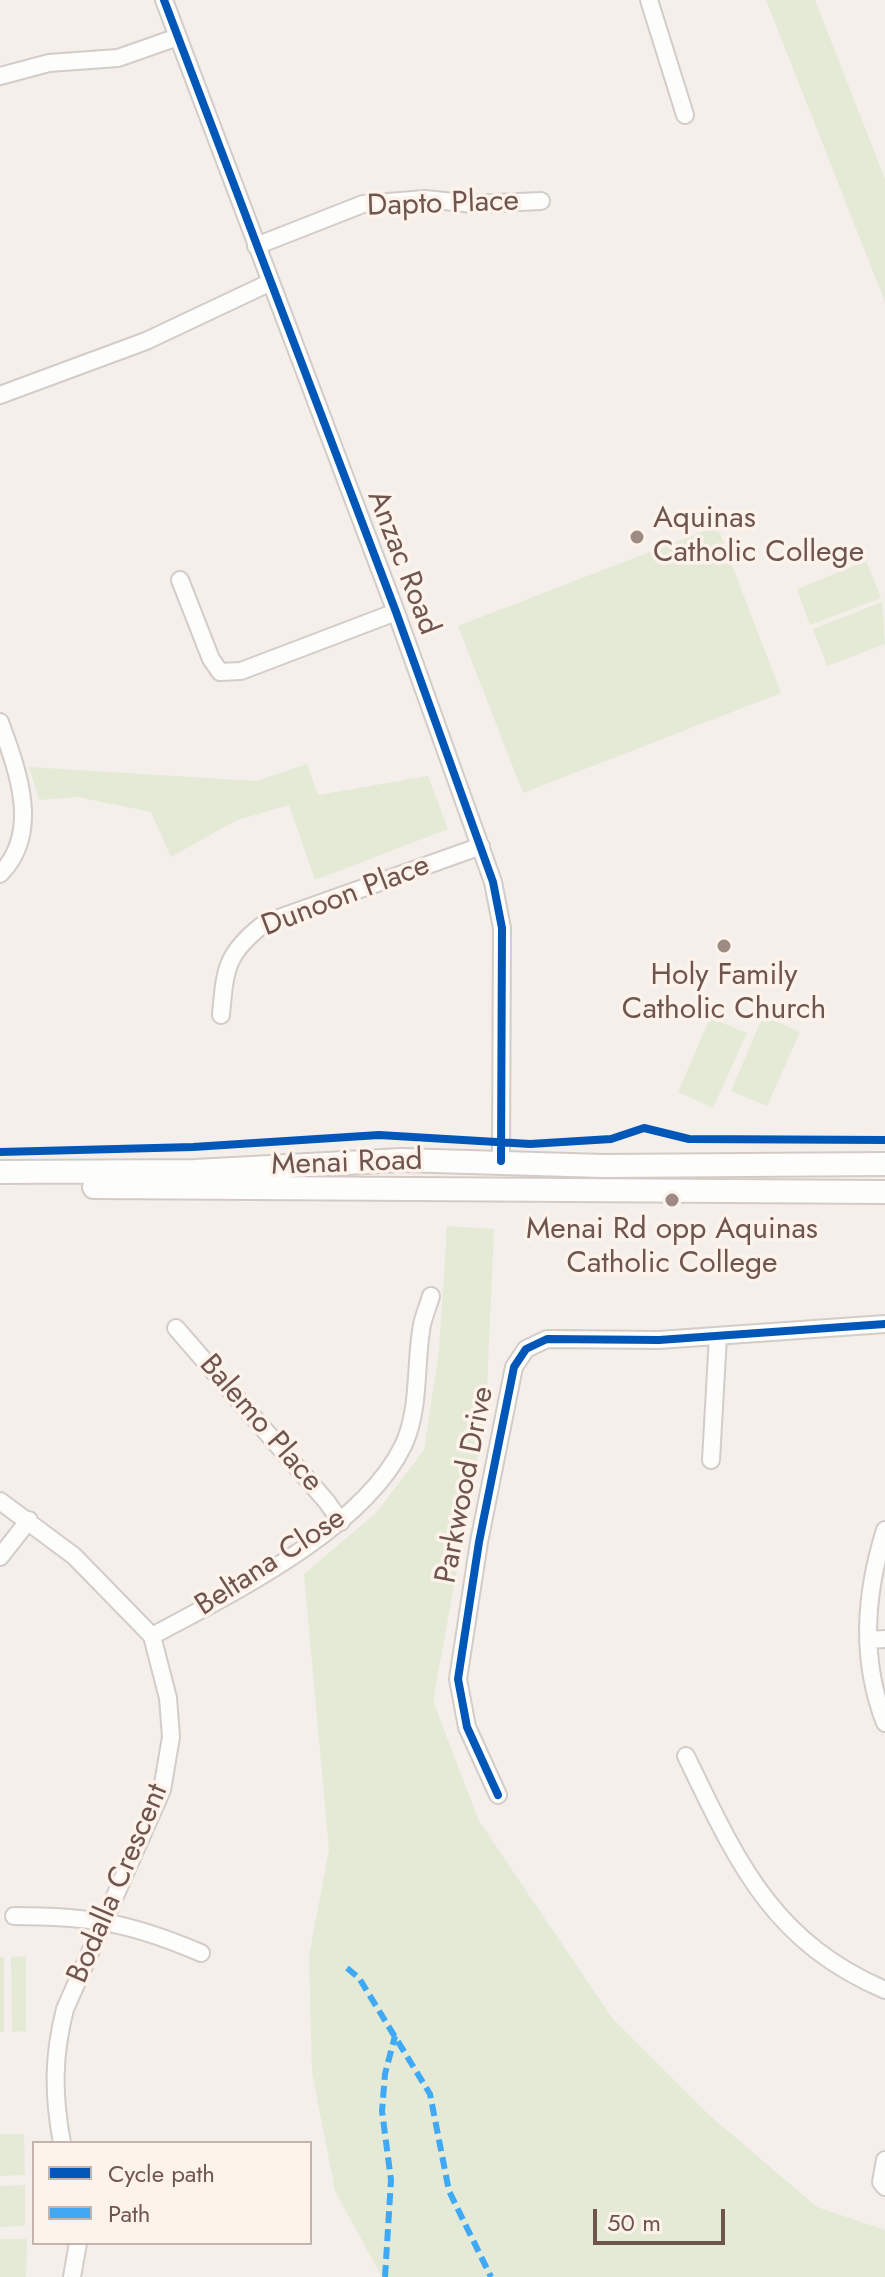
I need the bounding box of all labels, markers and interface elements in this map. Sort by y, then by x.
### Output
street label: Dapto Place [366,184,520,226]
street label: Anzac Road [358,486,446,640]
place label: Aquinas Catholic College [653,502,864,572]
marker: Aquinas Catholic College [628,528,646,546]
street label: Dunoon Place [257,848,435,946]
marker: Holy Family Catholic Church [715,937,733,955]
place label: Holy Family Catholic Church [622,959,826,1030]
street label: Menai Road [271,1143,423,1185]
marker: Menai Rd opp Aquinas Catholic College [663,1191,681,1209]
place label: Menai Rd opp Aquinas Catholic College [526,1213,818,1284]
street label: Balemo Place [191,1348,329,1500]
street label: Parkwood Drive [429,1384,503,1586]
street label: Beltana Close [189,1501,353,1625]
street label: Bodalla Crescent [61,1779,177,1989]
legend [32,2141,312,2245]
text: Cycle path [108,2156,215,2191]
scale bar [597,2193,729,2243]
text: Path [108,2196,150,2231]
text: 50 m [607,2205,661,2240]

